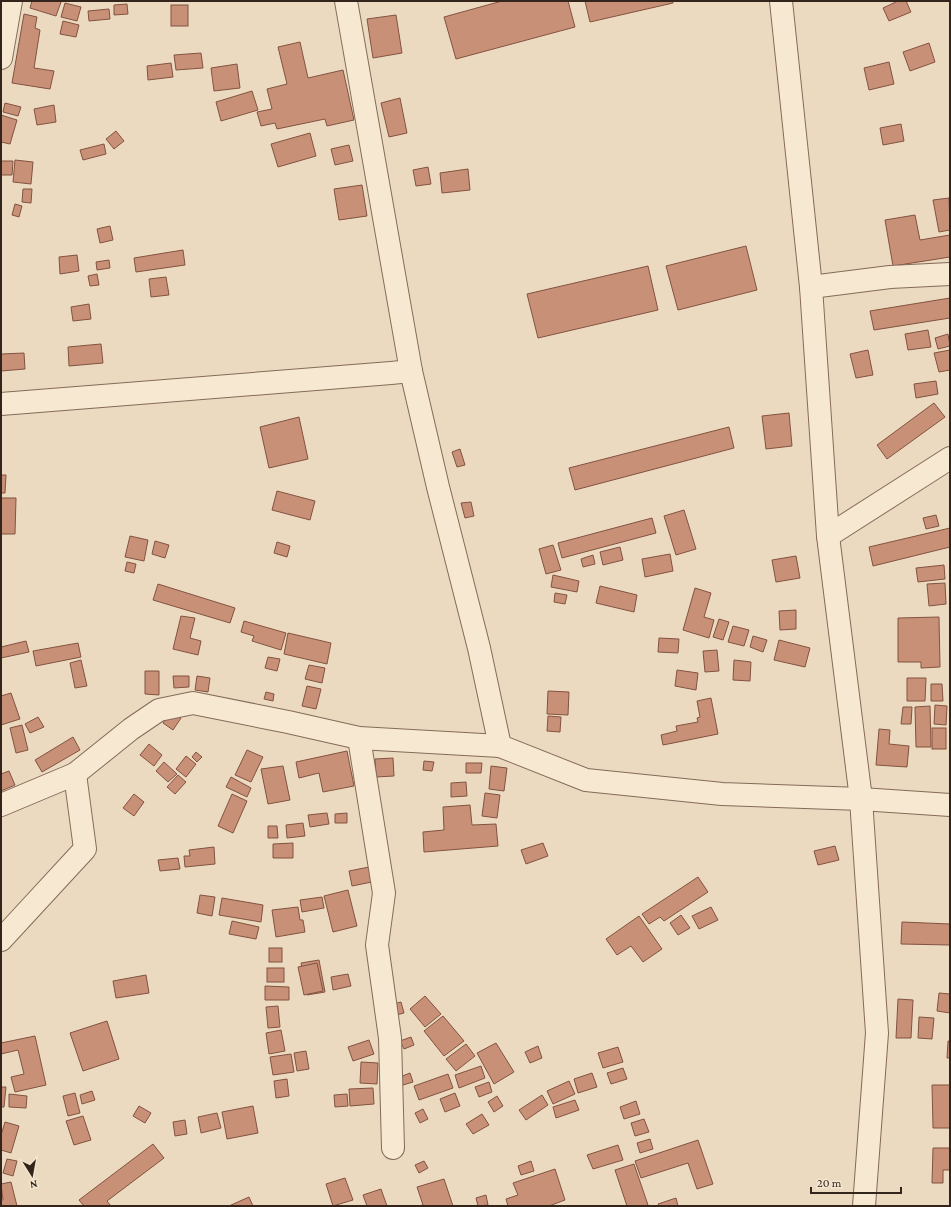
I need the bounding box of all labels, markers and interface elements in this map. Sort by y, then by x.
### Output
north arrow [12,1155,52,1195]
scale bar [811,1169,901,1195]
text: 20 m [817,1176,842,1190]
text: N [29,1178,39,1192]

